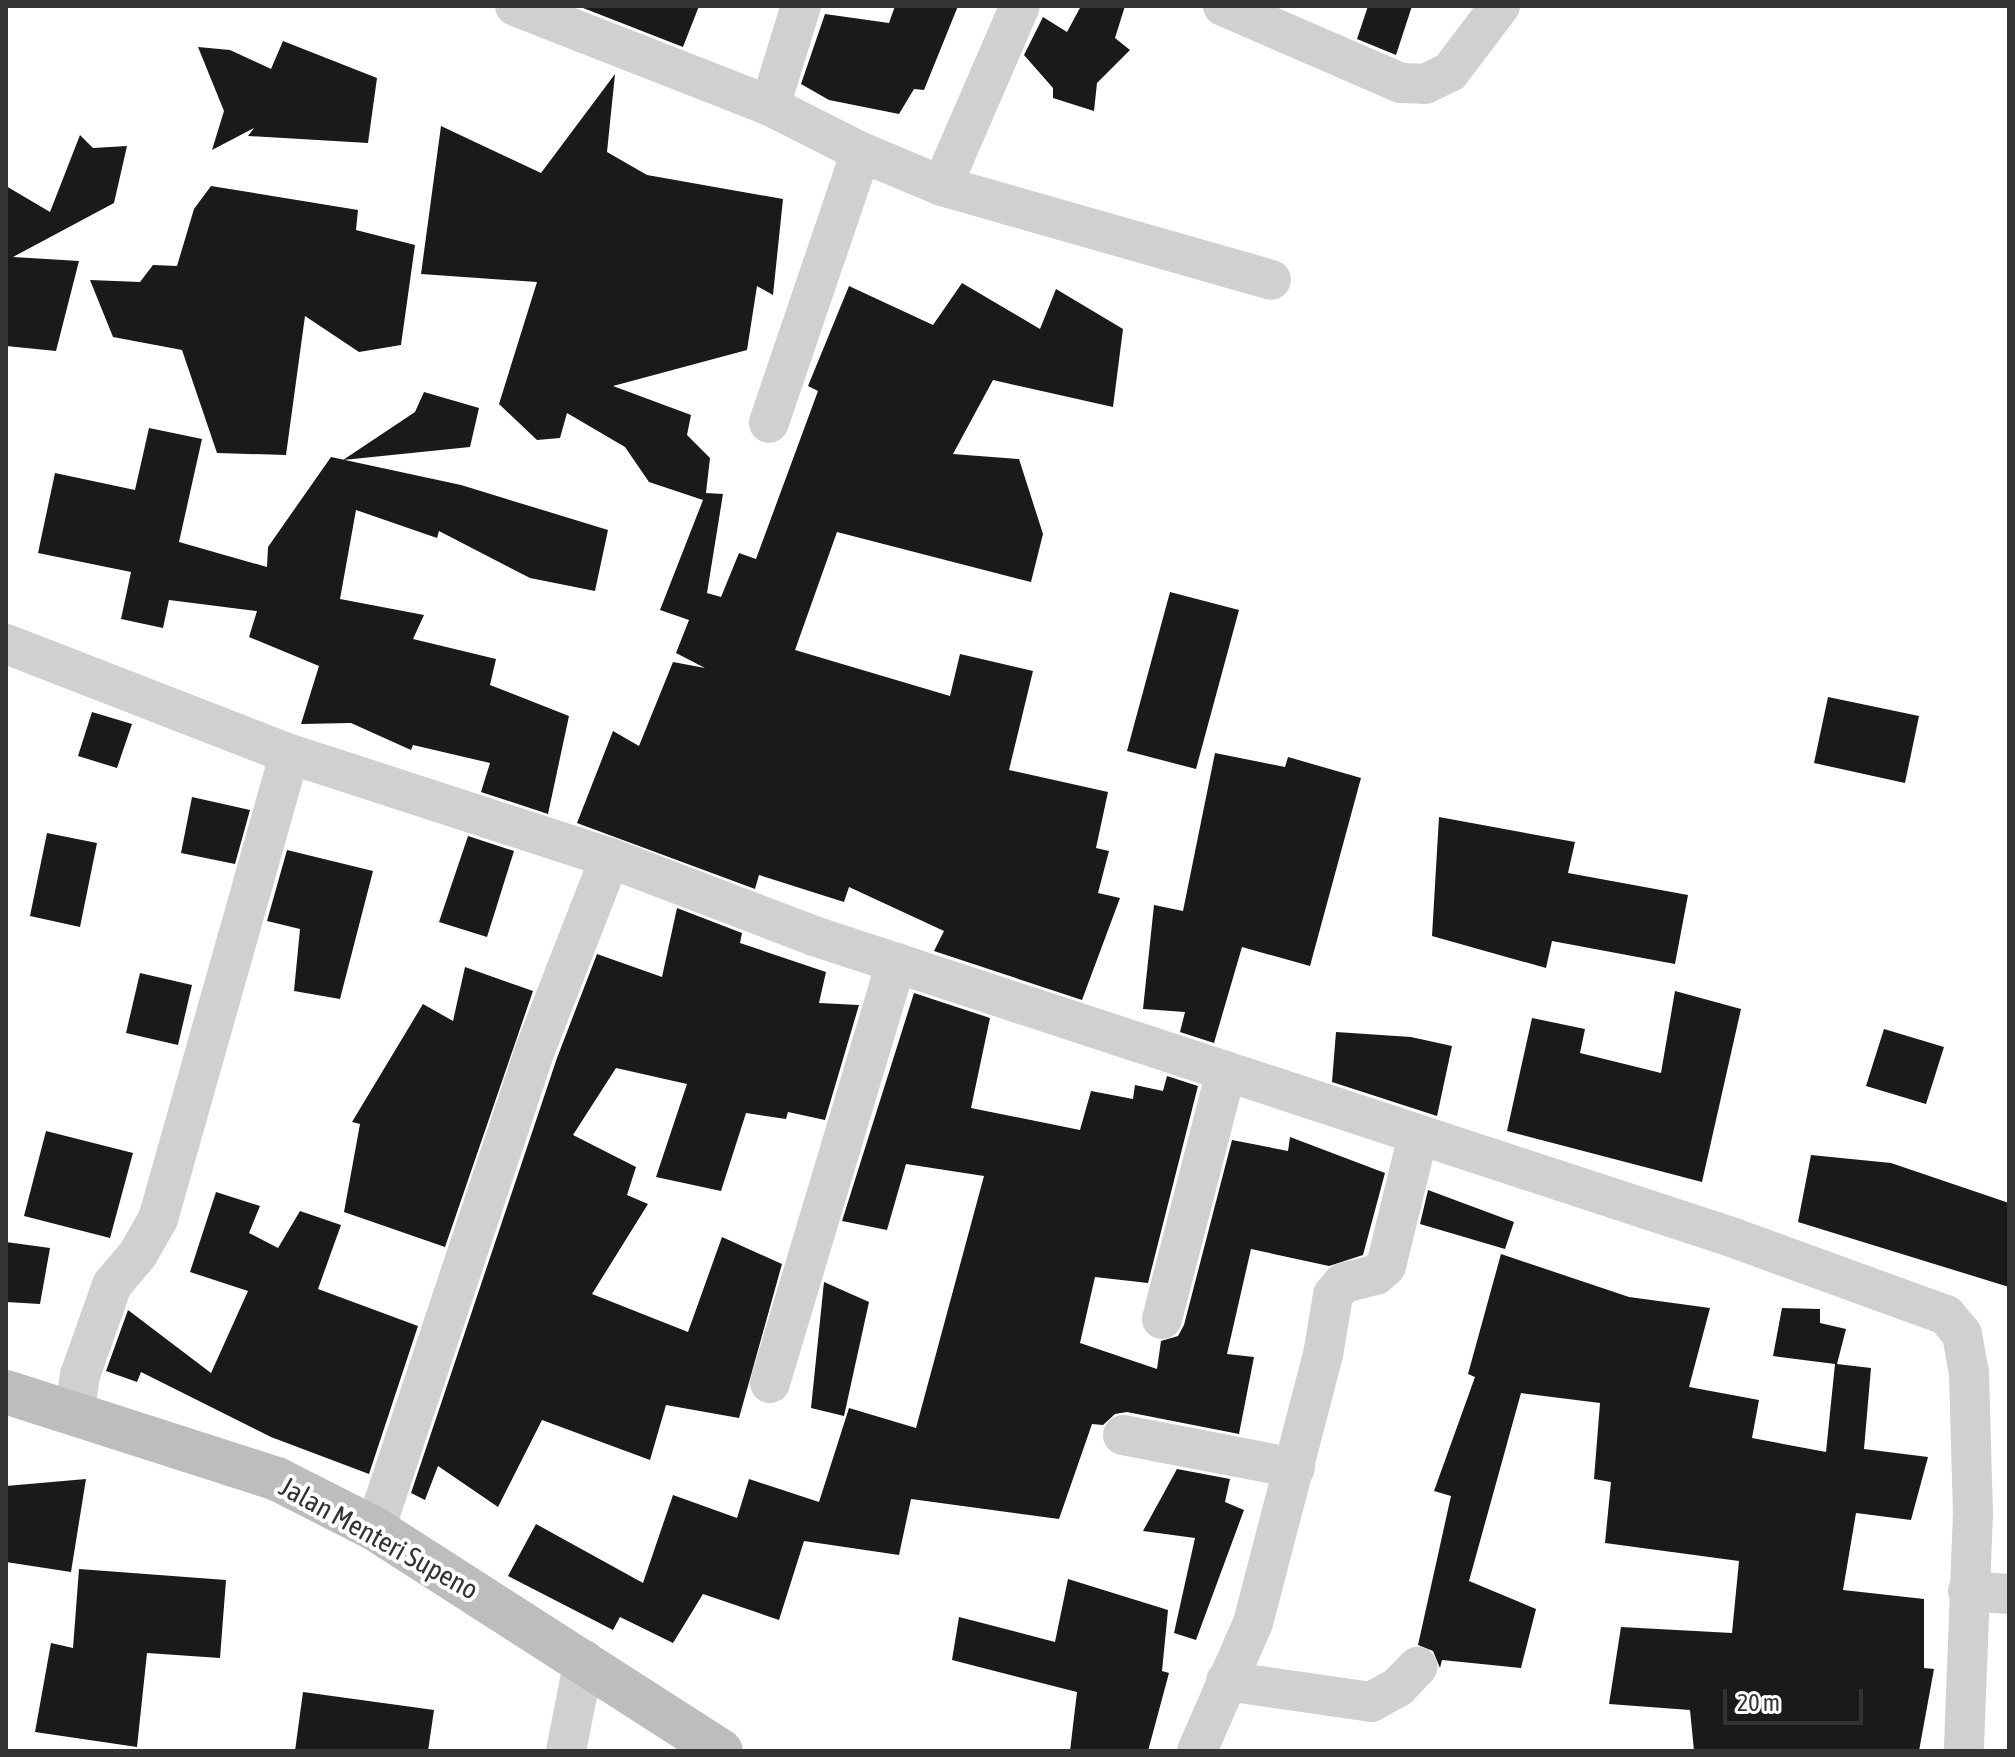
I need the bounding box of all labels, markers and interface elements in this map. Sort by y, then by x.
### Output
street label: Jalan Menteri Supeno [274,1470,484,1606]
scale bar [1727,1673,1867,1723]
text: 20 m [1737,1689,1780,1716]

